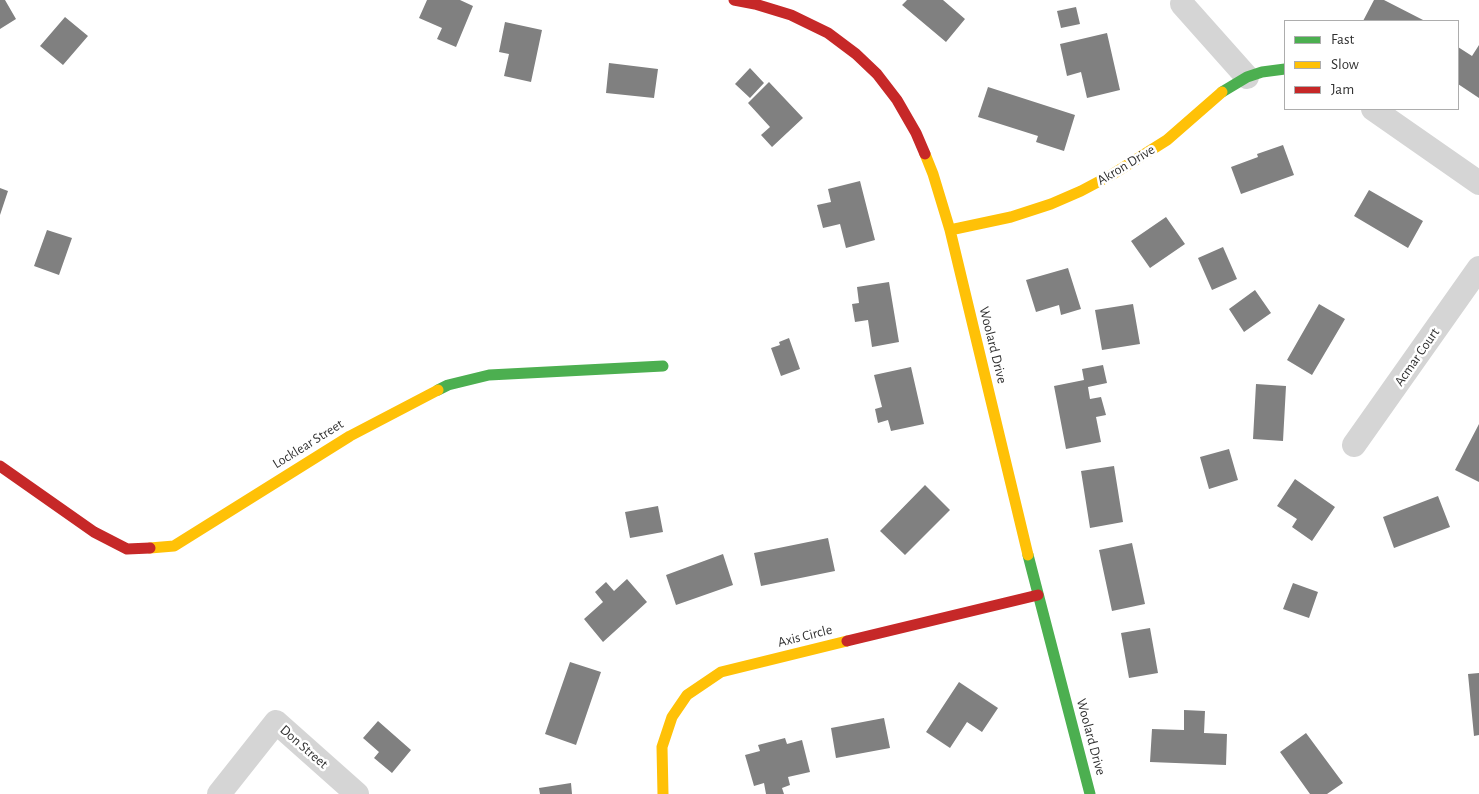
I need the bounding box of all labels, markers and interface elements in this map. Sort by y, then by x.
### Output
legend [1284,20,1459,110]
text: Fast [1331,32,1354,47]
text: Slow [1331,57,1359,72]
text: Jam [1331,82,1354,97]
street label: Akron Drive [1094,141,1158,189]
street label: Woolard Drive [975,305,1011,385]
street label: Acmar Court [1391,325,1443,389]
street label: Locklear Street [269,416,347,472]
street label: Axis Circle [776,621,834,651]
street label: Woolard Drive [1073,697,1109,777]
street label: Don Street [277,722,331,772]

